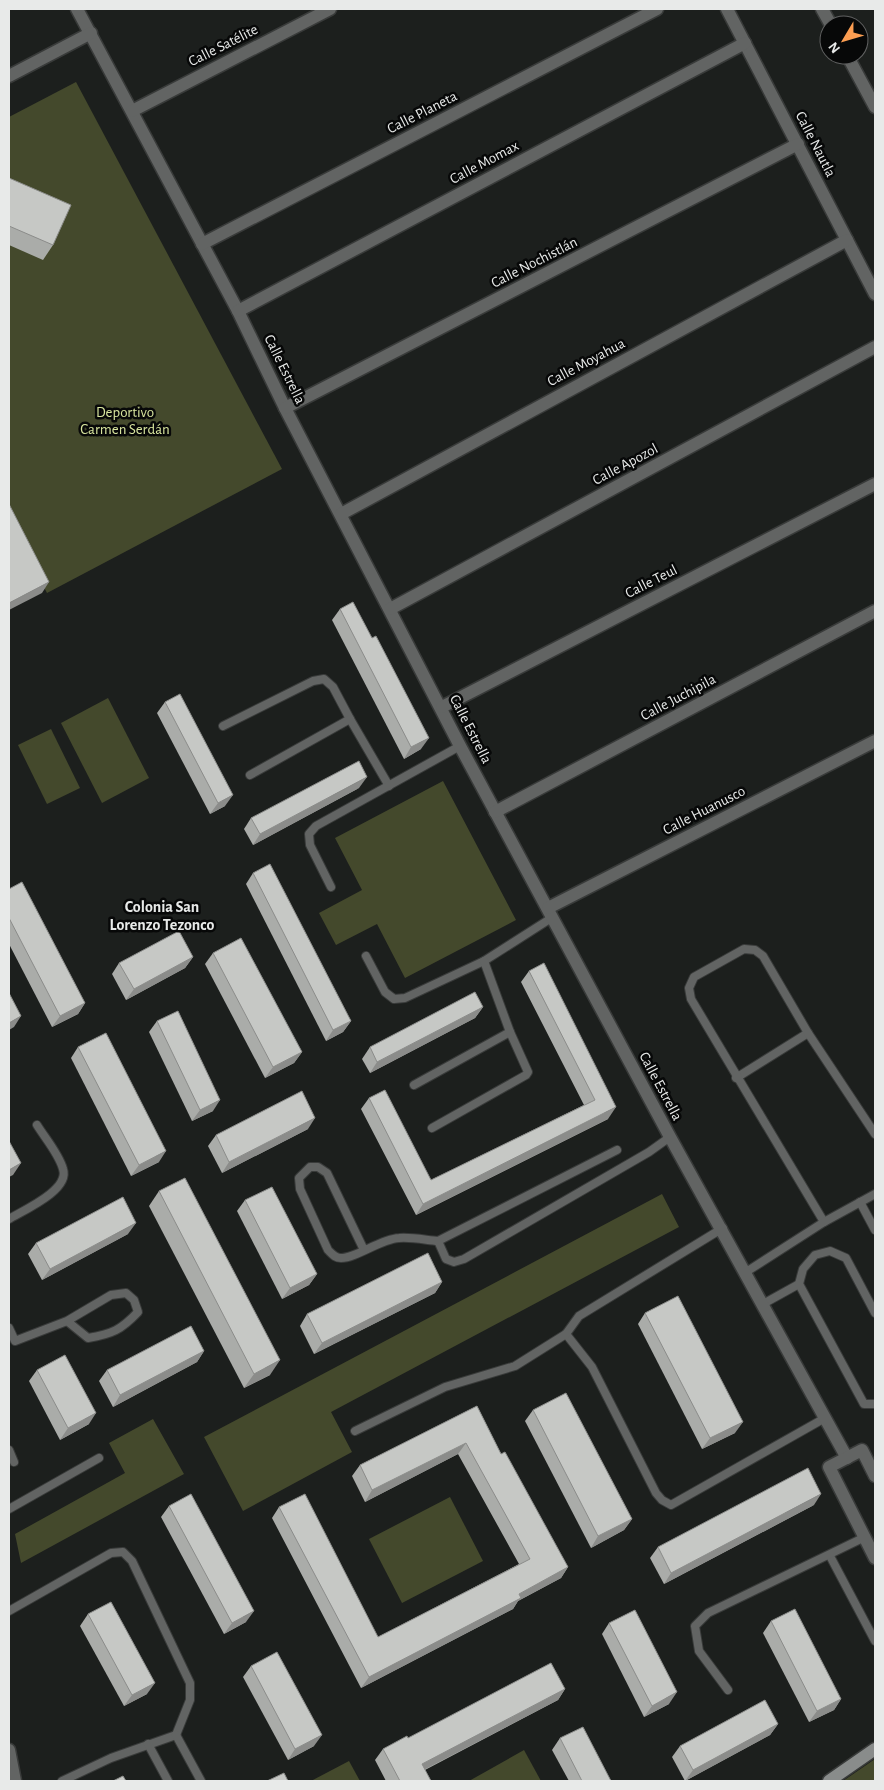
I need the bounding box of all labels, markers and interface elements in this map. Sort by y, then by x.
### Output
north arrow [819,15,869,65]
street label: Calle Satélite [186,22,260,69]
text: N [826,39,843,56]
street label: Calle Planeta [385,88,460,136]
street label: Calle Nautla [793,109,838,180]
street label: Calle Momax [447,138,522,187]
street label: Calle Nochistlán [489,234,580,291]
street label: Calle Estrella [261,332,308,406]
street label: Calle Moyahua [545,336,628,389]
park label: Deportivo Carmen Serdán [80,405,170,437]
street label: Calle Apozol [590,441,660,488]
street label: Calle Teul [623,562,680,601]
street label: Calle Juchipila [638,671,718,723]
street label: Calle Estrella [447,692,494,766]
street label: Calle Huanusco [661,783,748,838]
district label: Colonia San Lorenzo Tezonco [110,899,214,933]
street label: Calle Estrella [636,1050,685,1123]

